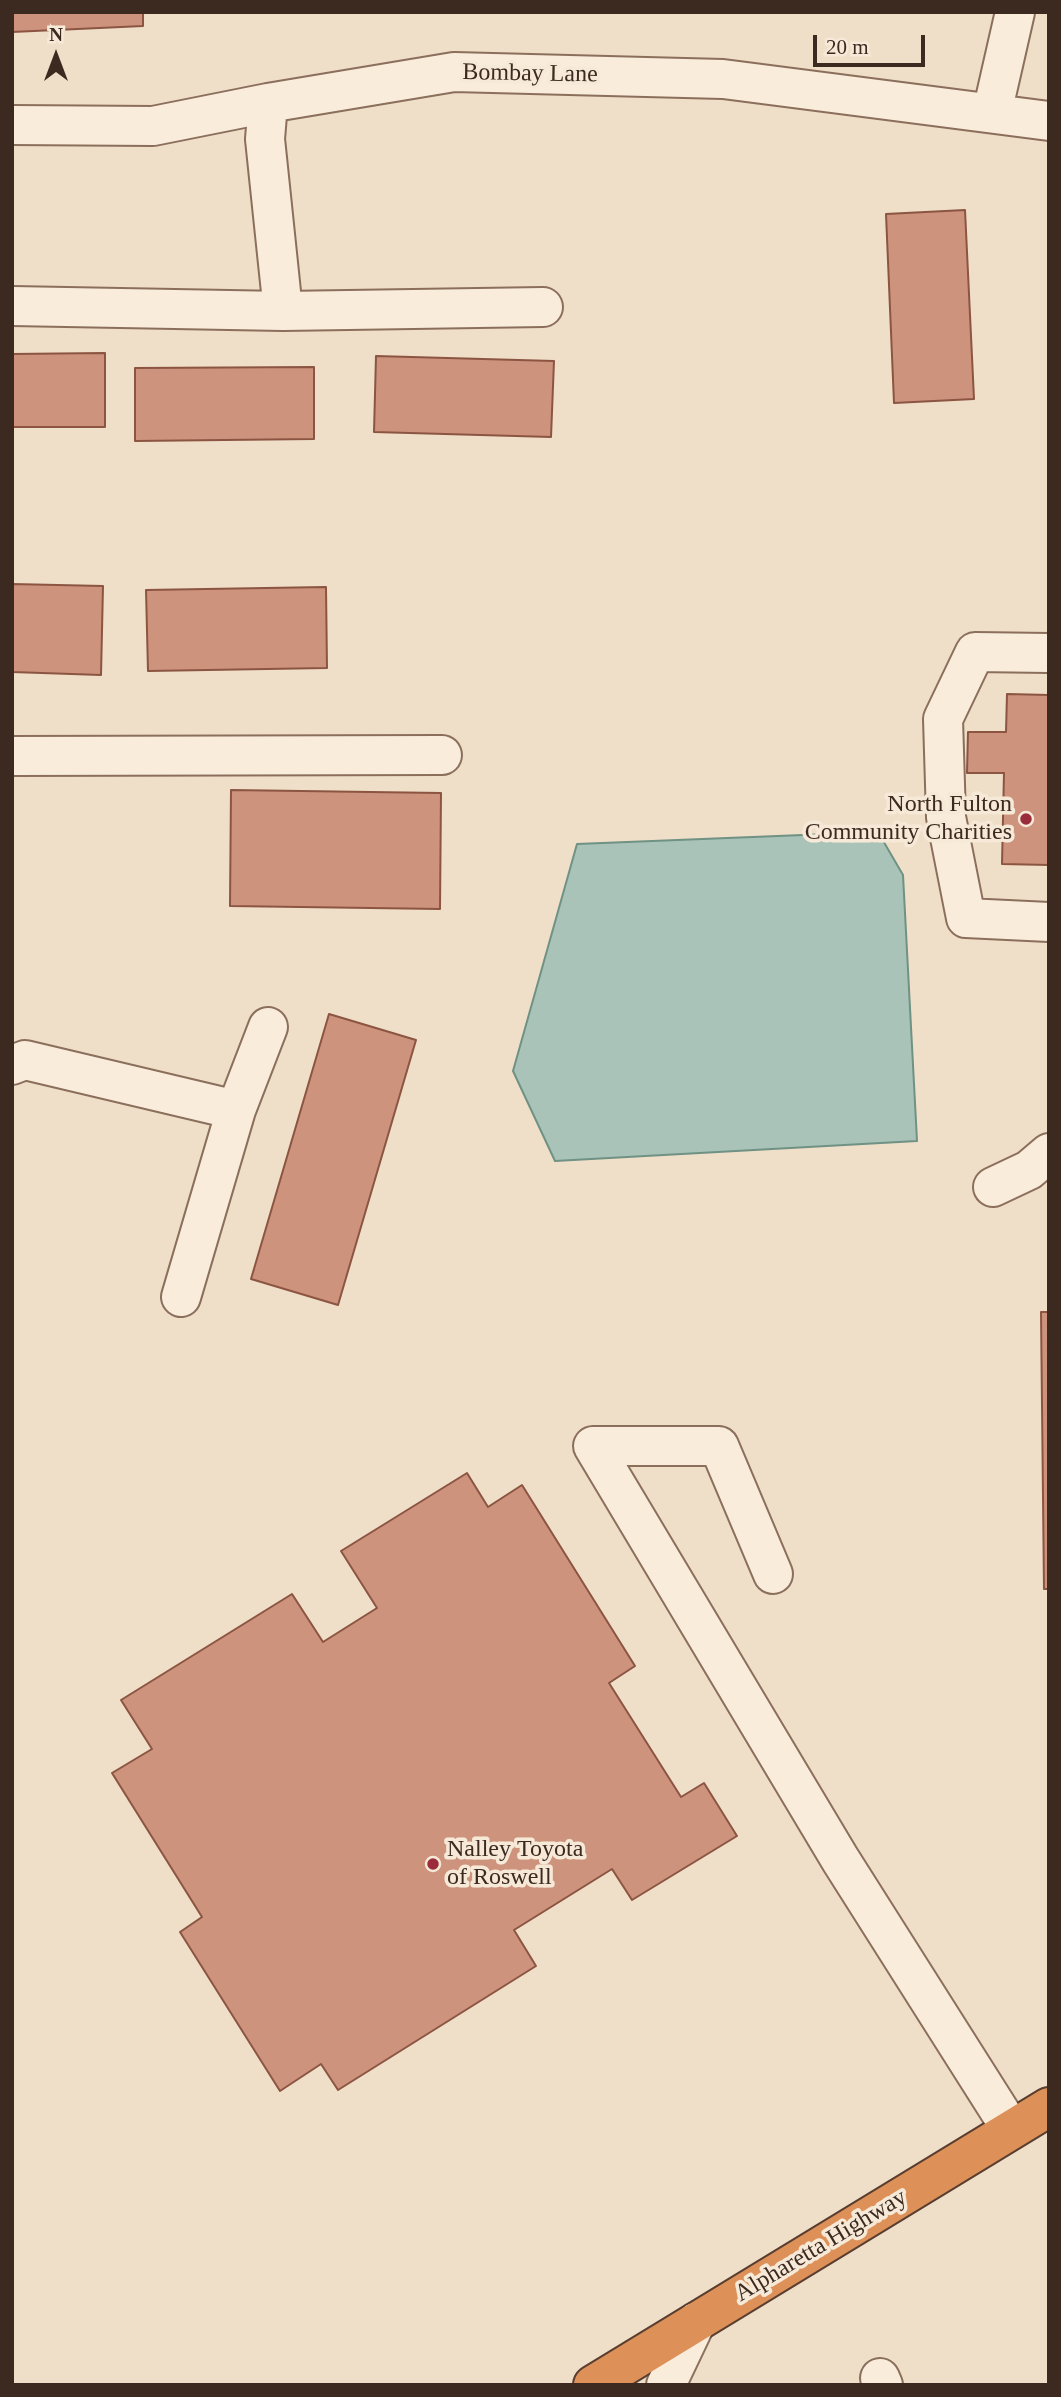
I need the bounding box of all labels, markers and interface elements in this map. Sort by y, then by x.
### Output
north arrow [21,21,91,91]
scale bar [816,21,928,65]
text: N [49,24,63,45]
text: 20 m [826,35,869,59]
street label: Bombay Lane [462,58,598,90]
place label: North Fulton Community Charities [805,791,1012,847]
marker: North Fulton Community Charities [1018,811,1034,827]
place label: Nalley Toyota of Roswell [447,1836,583,1892]
marker: Nalley Toyota of Roswell [425,1856,441,1872]
street label: Alpharetta Highway [730,2183,912,2309]

